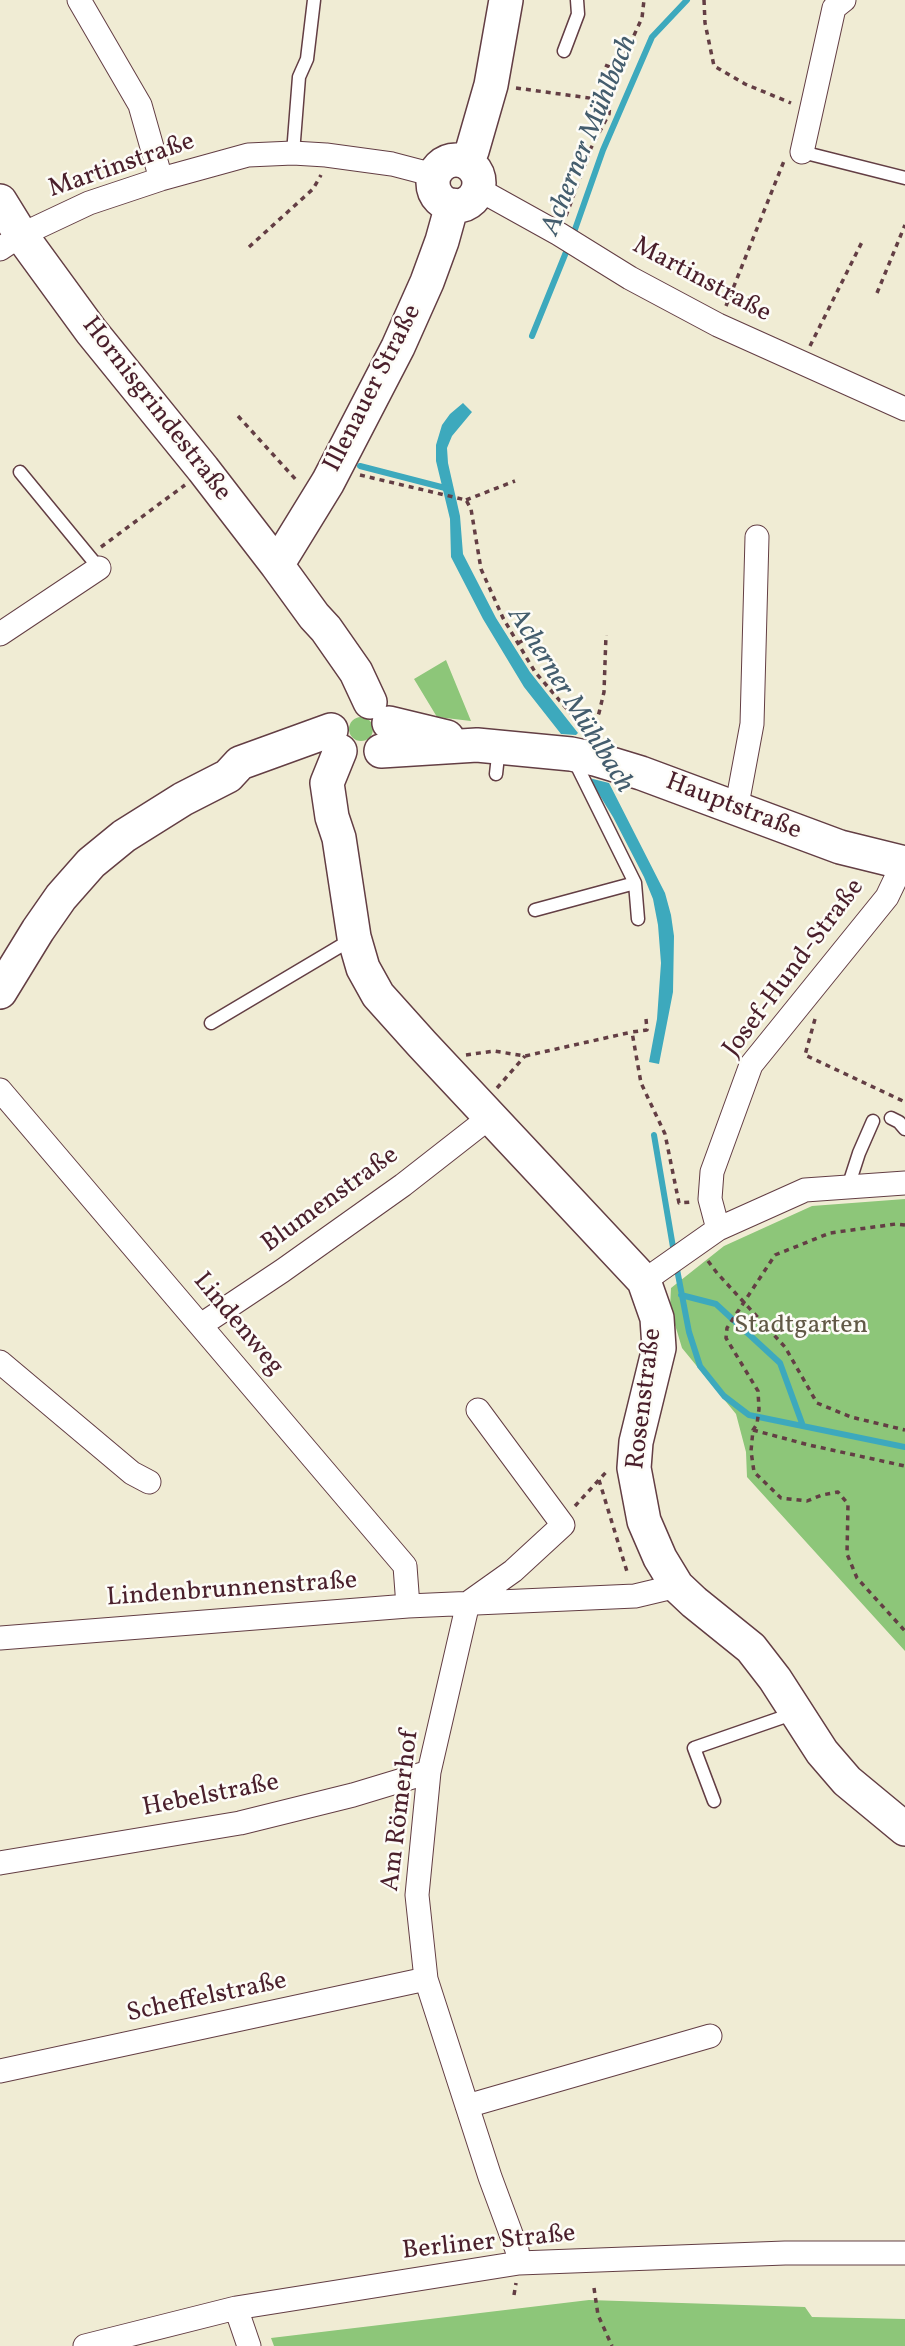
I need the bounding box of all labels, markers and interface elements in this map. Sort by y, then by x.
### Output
water label: Acherner Mühlbach [536,31,646,241]
street label: Martinstraße [45,127,199,207]
street label: Martinstraße [626,231,776,331]
street label: Illenauer Straße [318,300,430,478]
street label: Hornisgrindestraße [73,312,237,508]
water label: Acherner Mühlbach [498,602,640,800]
street label: Hauptstraße [661,768,805,848]
street label: Josef-Hund-Straße [718,874,872,1064]
street label: Blumenstraße [257,1141,405,1261]
street label: Lindenweg [185,1267,289,1383]
park label: Stadtgarten [734,1311,868,1343]
street label: Rosenstraße [622,1327,670,1471]
street label: Lindenbrunnenstraße [106,1567,358,1615]
street label: Am Römerhof [377,1729,427,1893]
street label: Hebelstraße [140,1769,282,1825]
street label: Scheffelstraße [124,1967,290,2031]
street label: Berliner Straße [401,2219,577,2269]

